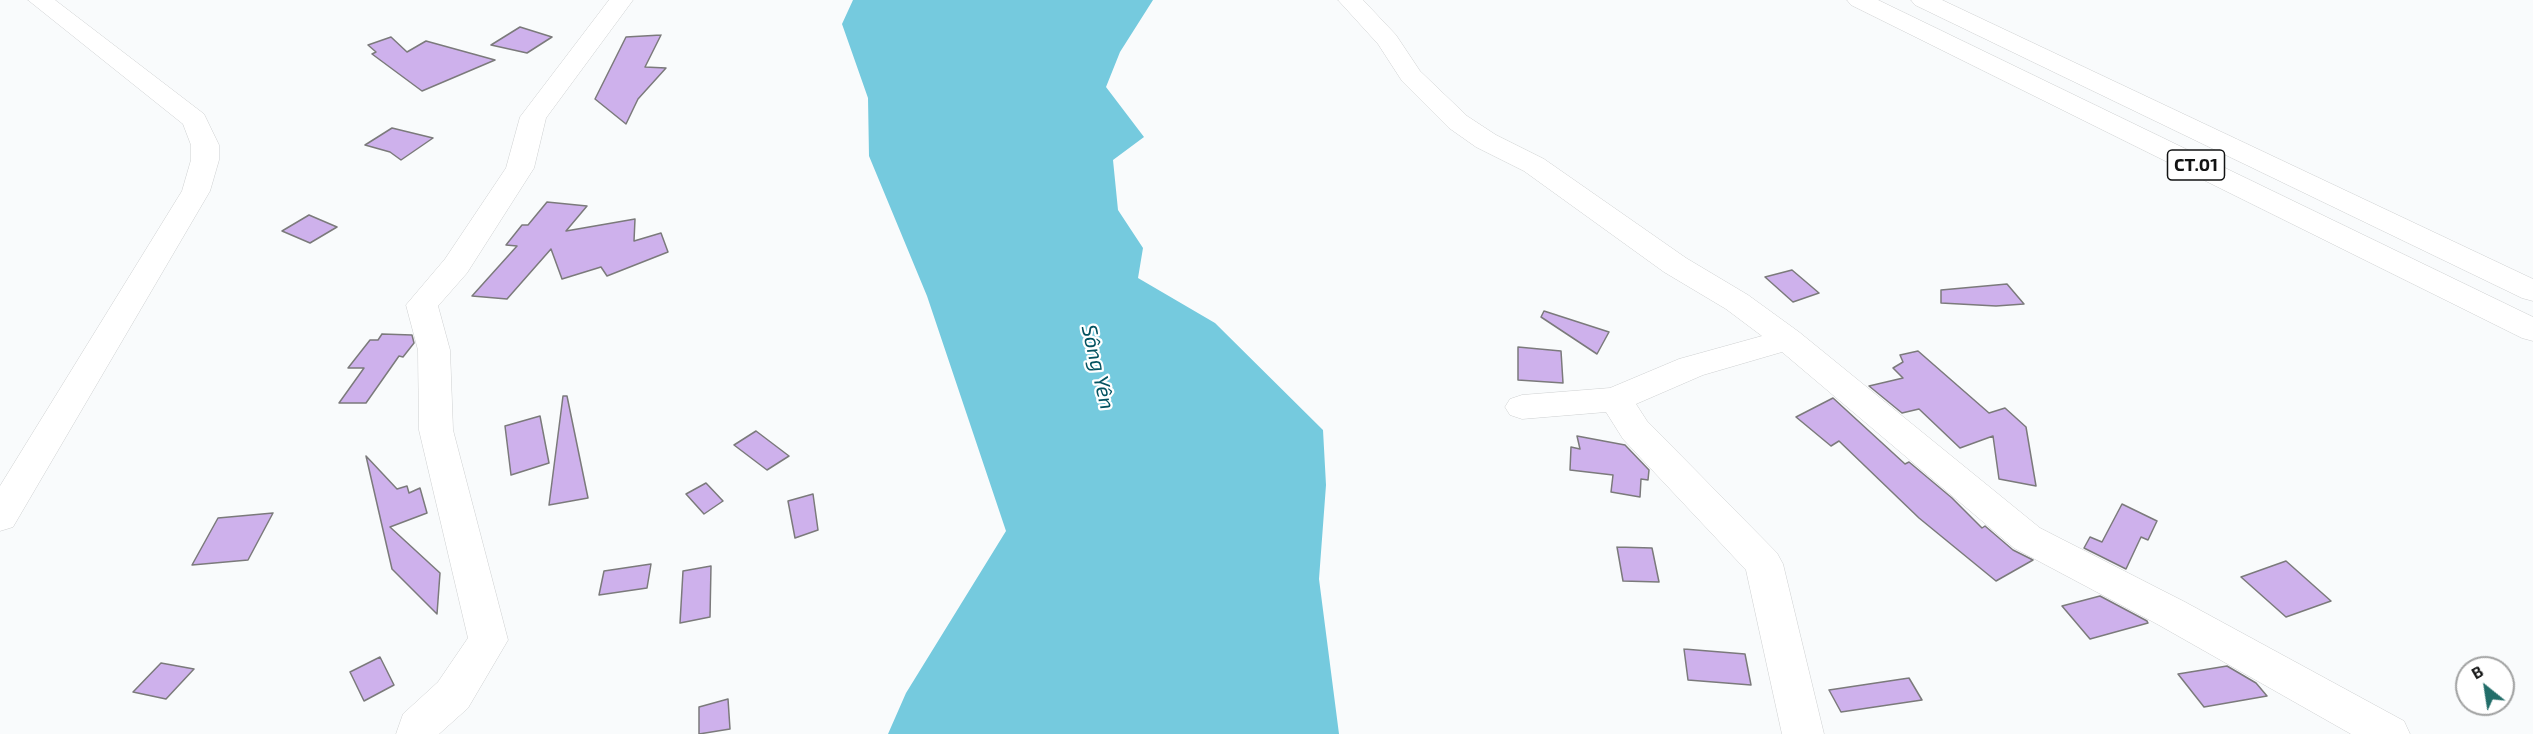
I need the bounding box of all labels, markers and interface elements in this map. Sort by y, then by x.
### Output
road number: CT.01 [2168,150,2224,180]
water label: Sông Yên [1076,322,1120,412]
north arrow [2455,656,2515,716]
text: B [2468,661,2486,683]

